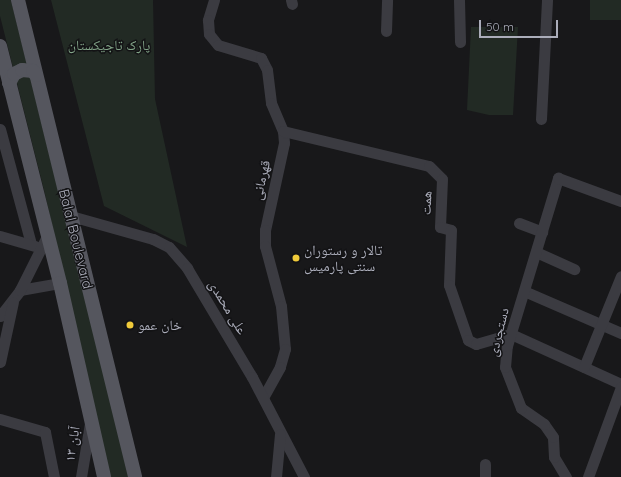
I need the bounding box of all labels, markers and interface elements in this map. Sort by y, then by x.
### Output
scale bar [481,12,560,38]
text: 50 m [486,19,514,34]
park label: پارک تاجیکستان [68,37,150,53]
street label: قهرمانی [248,158,274,202]
street label: Balal Boulevard [55,187,97,291]
street label: همت [417,191,435,215]
place label: تالار و رستوران سنتی پارمیس [304,242,382,274]
marker: تالار و رستوران سنتی پارمیس [291,253,301,263]
street label: علی محمدی [205,277,251,337]
street label: دستجردی [484,306,512,358]
place label: خان عمو [138,317,182,333]
marker: خان عمو [125,320,135,330]
street label: ۱۳ آبان [61,425,83,463]

